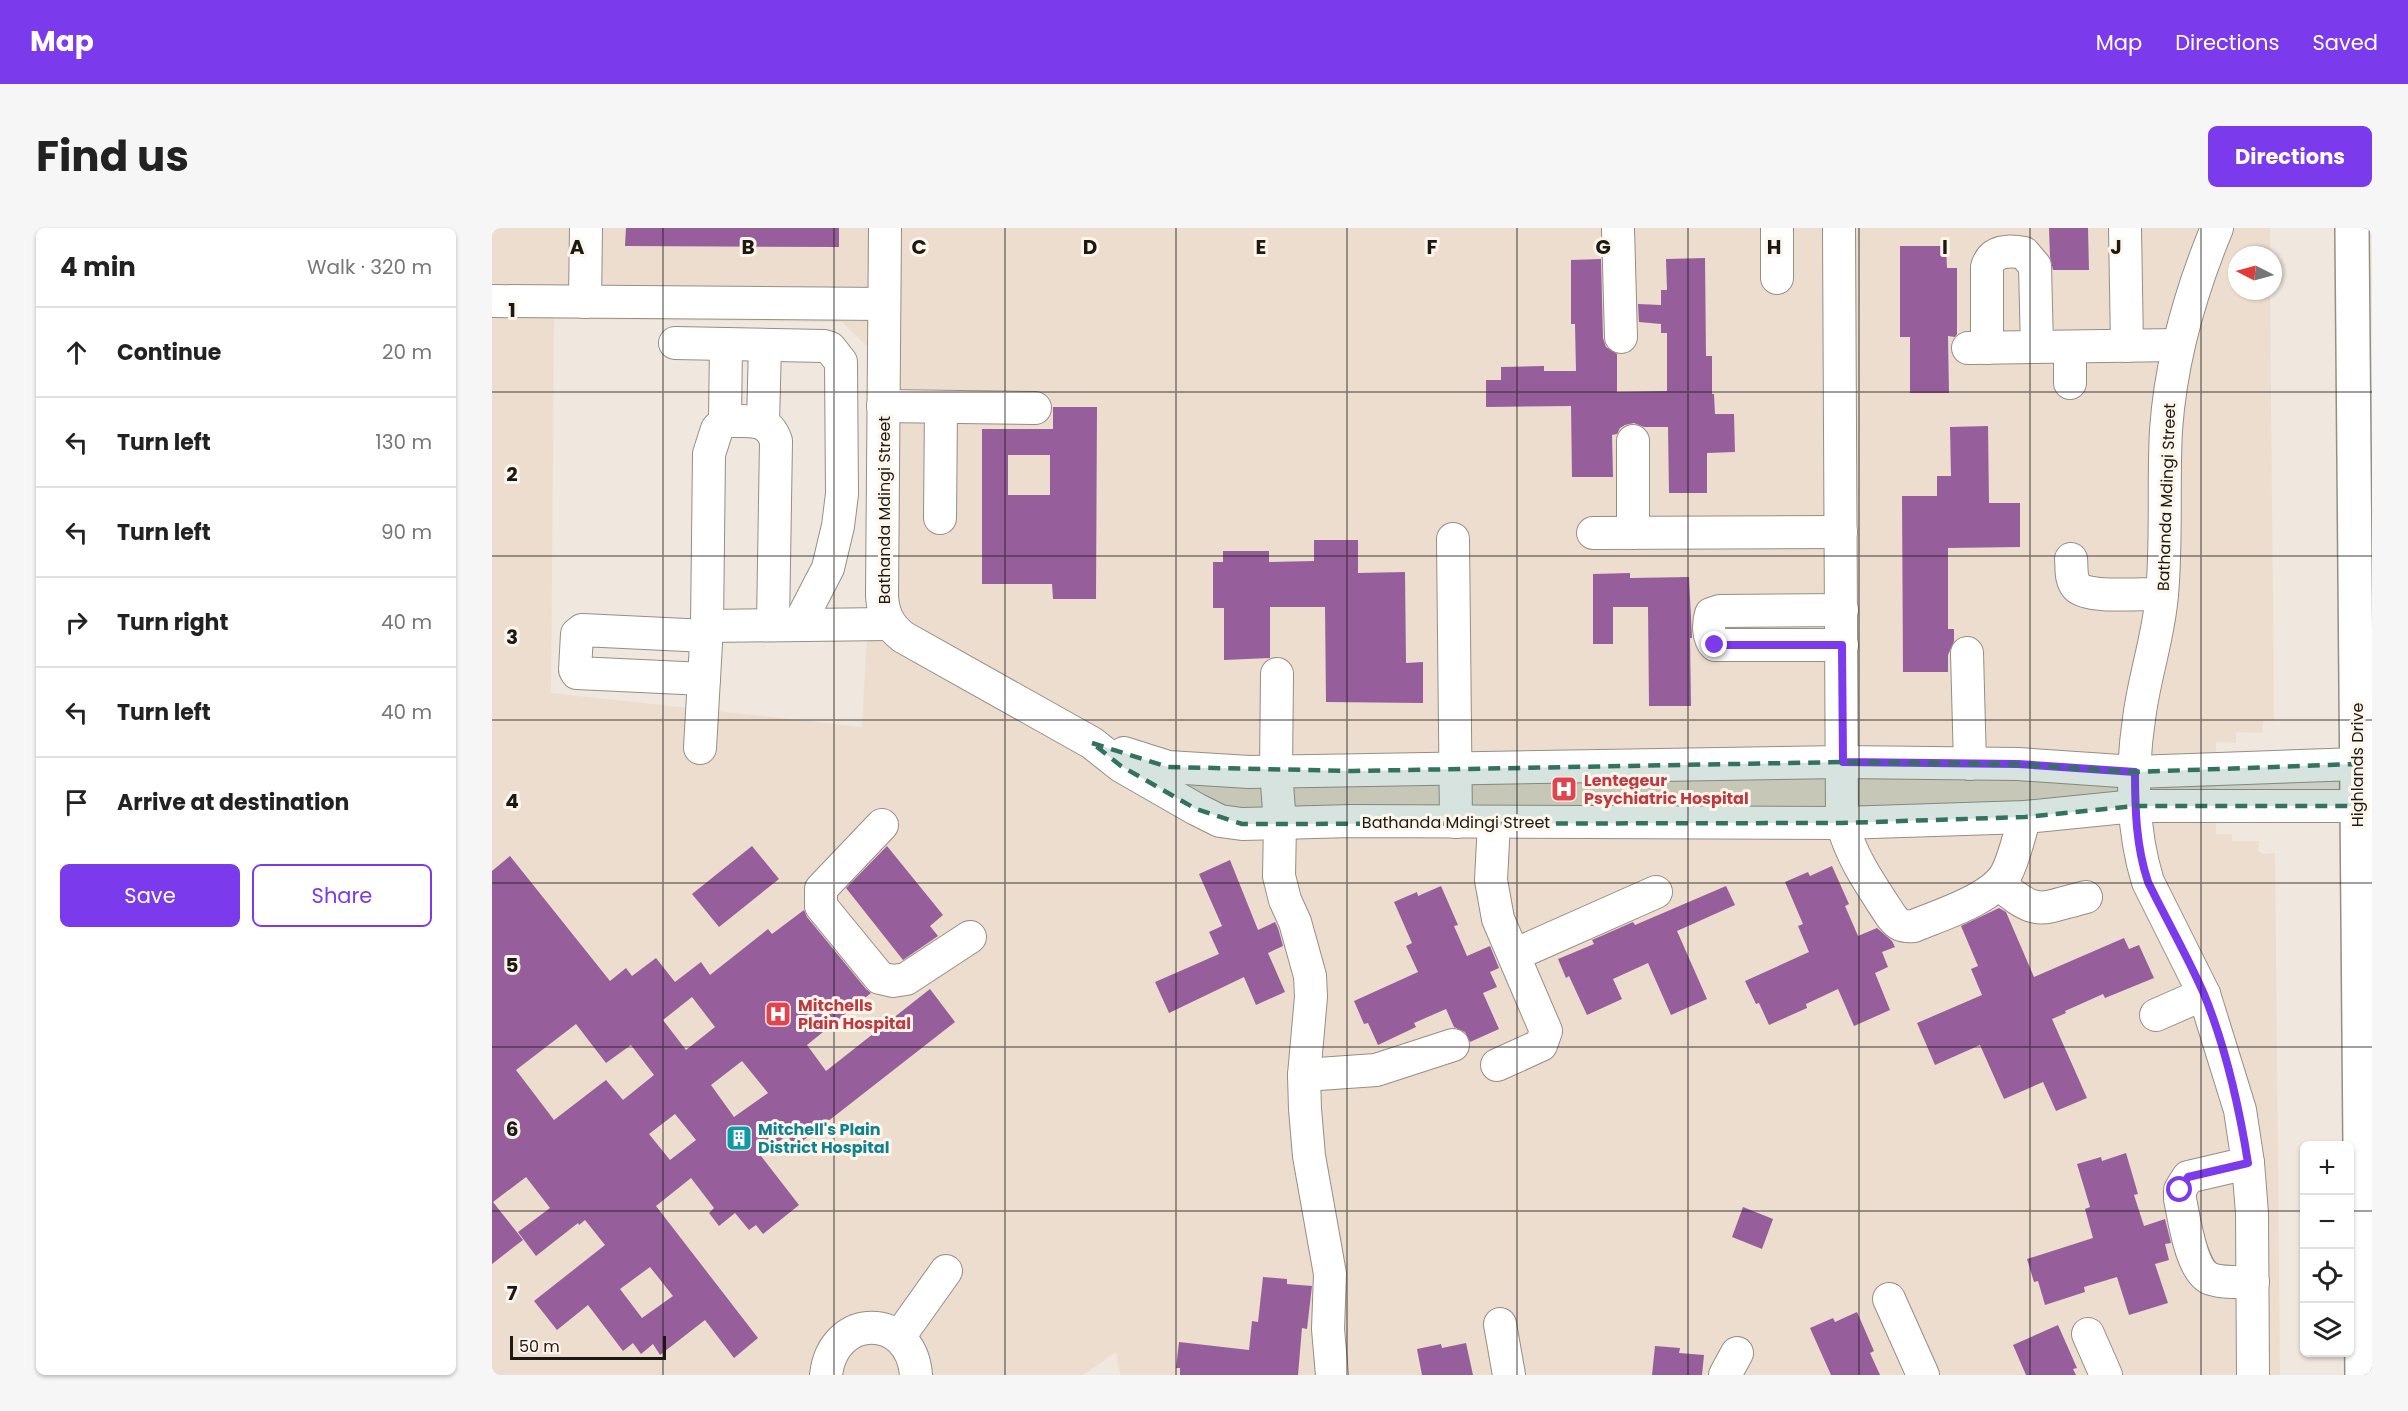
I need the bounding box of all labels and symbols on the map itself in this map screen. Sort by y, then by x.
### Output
text: A [570,233,585,261]
text: B [741,233,755,261]
text: C [911,233,927,261]
text: D [1083,233,1097,261]
text: E [1256,233,1266,261]
text: F [1427,233,1438,261]
text: G [1595,233,1611,261]
text: H [1767,233,1781,261]
text: I [1942,233,1948,261]
text: J [2110,233,2122,261]
north arrow [2228,246,2282,300]
text: 1 [508,296,516,324]
street label: Bathanda Mdingi Street [2152,402,2181,592]
street label: Bathanda Mdingi Street [873,416,896,604]
text: 2 [506,460,518,488]
text: 3 [506,623,518,651]
route end [1701,631,1727,657]
street label: Highlands Drive [2346,703,2369,827]
place label: Lentegeur Psychiatric Hospital [1584,769,1749,810]
hospital icon: Lentegeur Psychiatric Hospital [1549,774,1579,804]
text: 4 [505,787,519,815]
street label: Bathanda Mdingi Street [1362,811,1550,834]
text: 5 [506,951,519,979]
place label: Mitchells Plain Hospital [798,994,911,1035]
hospital icon: Mitchells Plain Hospital [763,999,793,1029]
text: 6 [506,1115,518,1143]
place label: Mitchell's Plain District Hospital [758,1118,889,1159]
building icon: Mitchell's Plain District Hospital [724,1123,754,1153]
route start [2166,1176,2192,1202]
text: 7 [507,1279,518,1307]
scale bar [510,1333,666,1360]

